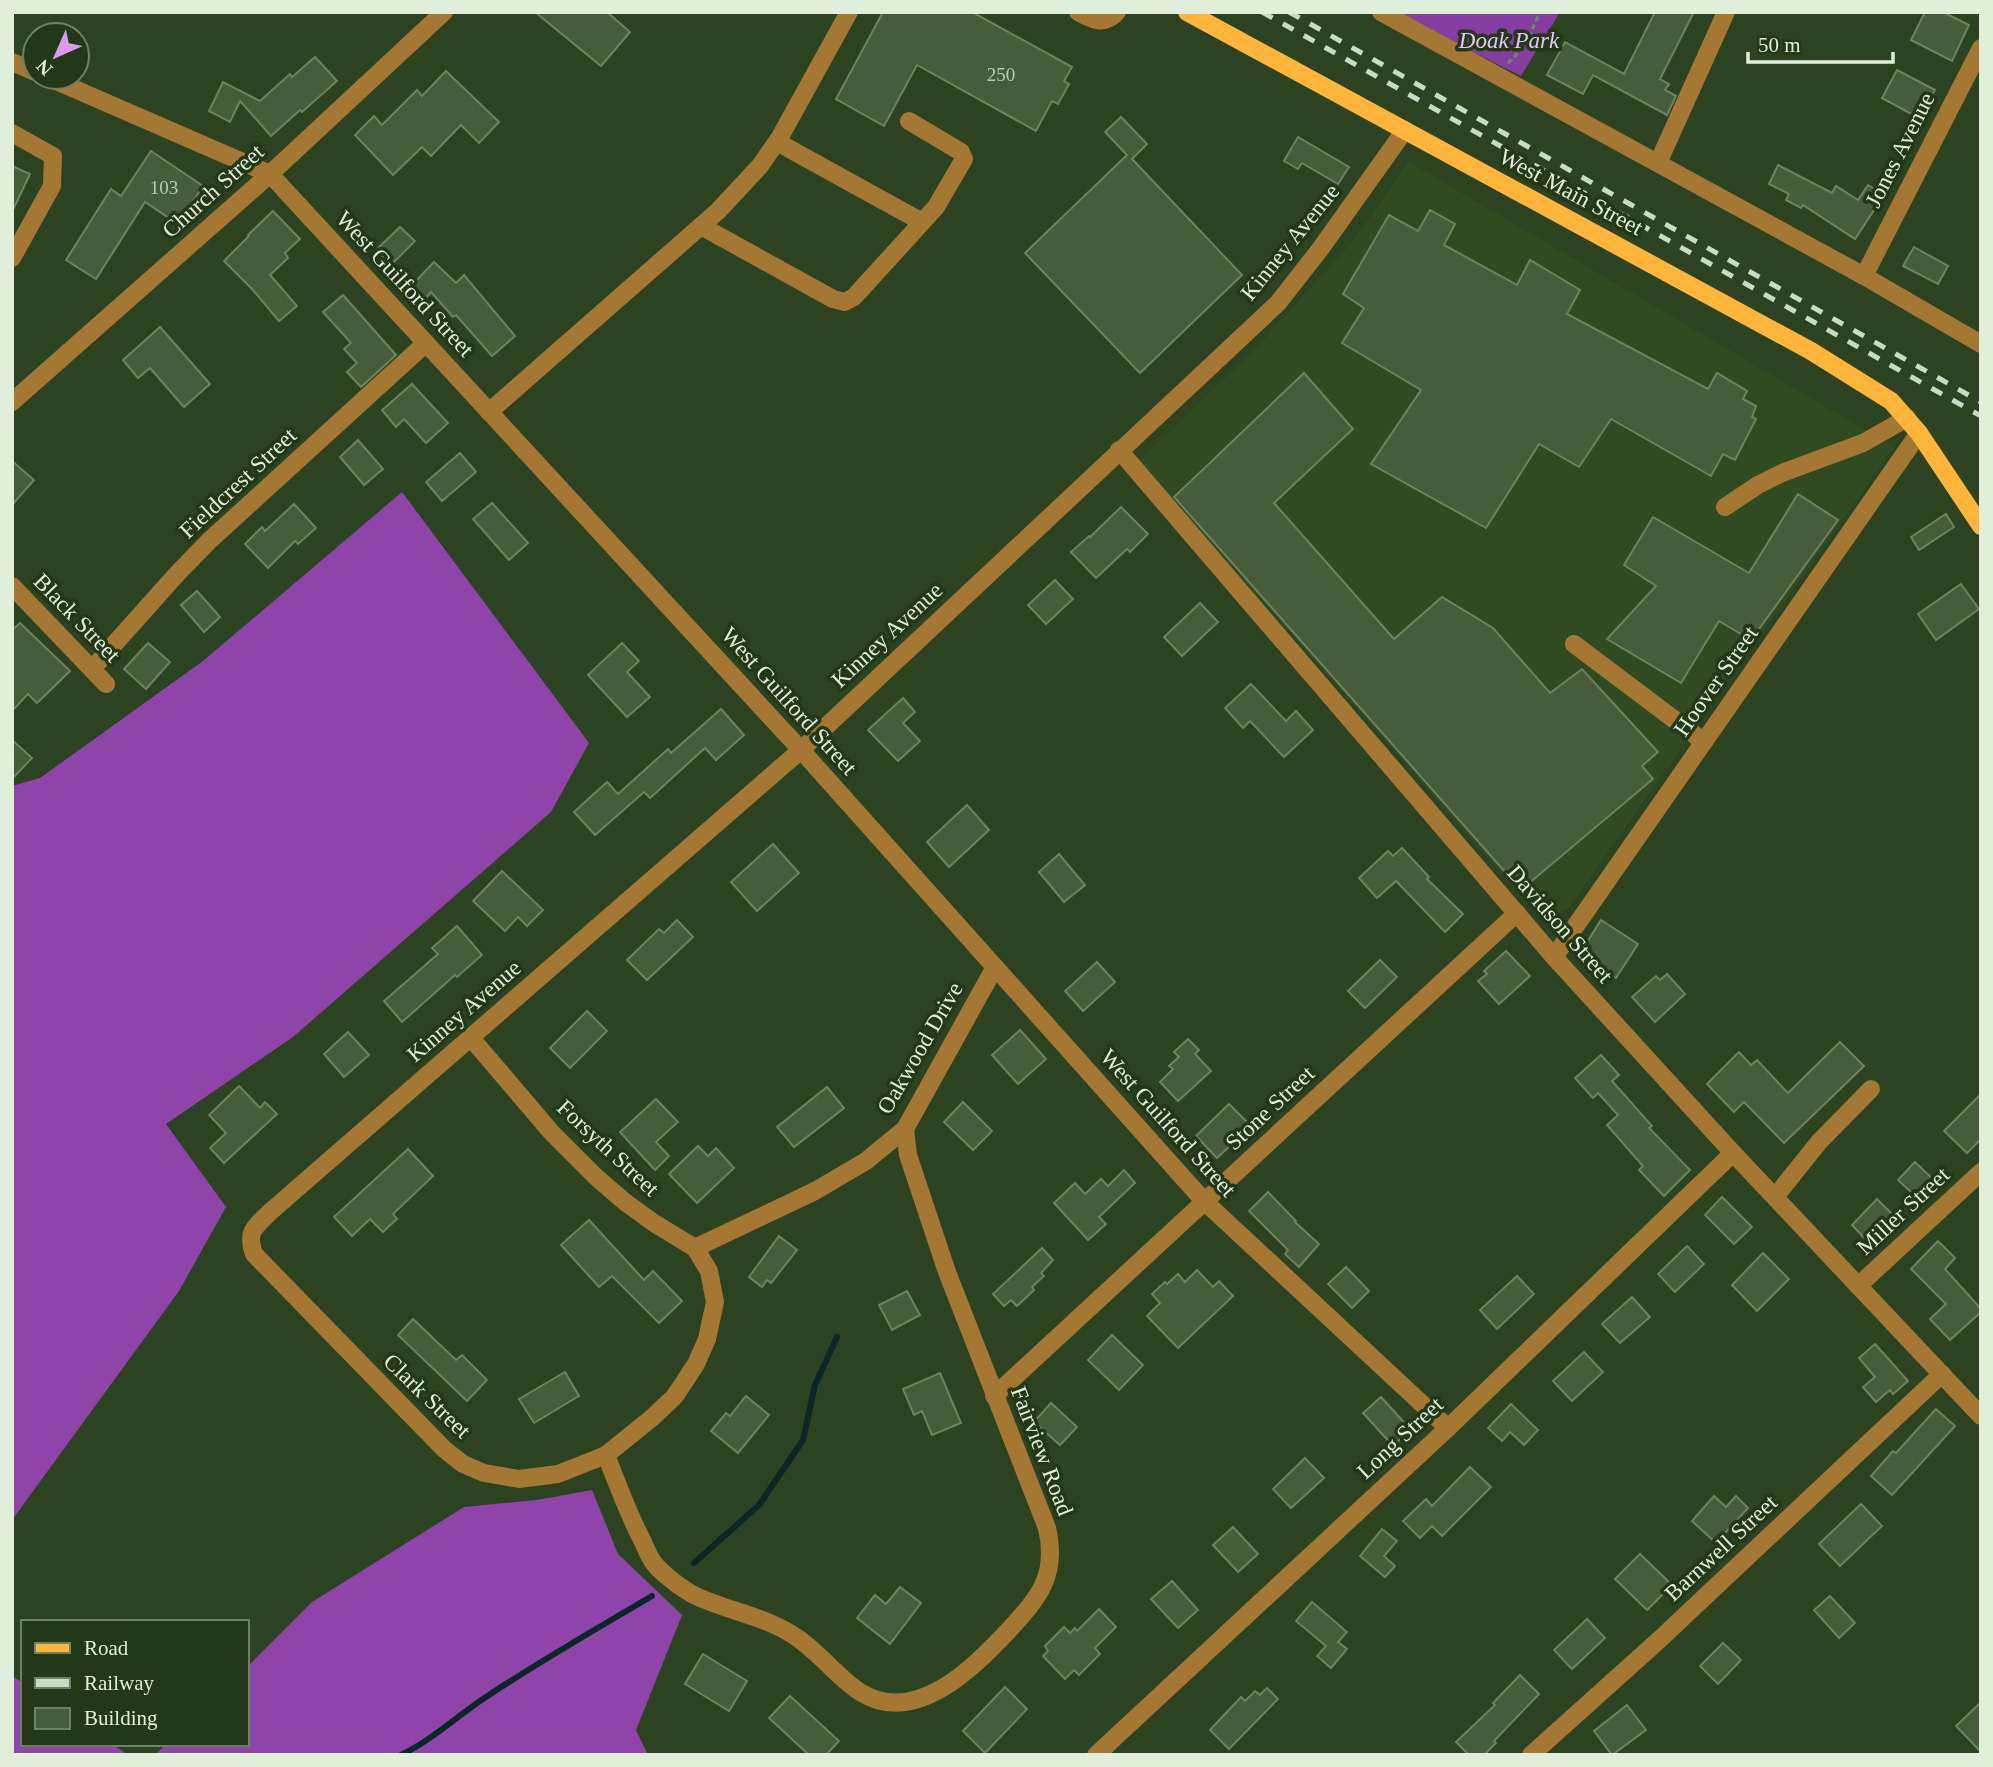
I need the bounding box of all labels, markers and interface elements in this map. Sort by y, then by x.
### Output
north arrow [21,21,91,91]
scale bar [1748,21,1893,65]
park label: Doak Park [1458,28,1560,53]
text: 50 m [1758,33,1801,57]
text: N [32,55,57,80]
house number: 250 [987,64,1015,85]
street label: Jones Avenue [1860,88,1940,212]
street label: Church Street [157,139,269,243]
street label: West Main Street [1495,144,1648,241]
house number: 103 [150,177,178,198]
street label: Kinney Avenue [1236,179,1344,305]
street label: West Guilford Street [331,206,479,362]
street label: Fieldcrest Street [175,422,302,543]
street label: Black Street [29,569,126,668]
street label: Kinney Avenue [827,577,947,693]
street label: Hoover Street [1669,621,1763,741]
street label: West Guilford Street [716,622,862,780]
street label: Davidson Street [1502,860,1618,988]
street label: Kinney Avenue [402,955,526,1067]
street label: Oakwood Drive [872,978,968,1118]
street label: West Guilford Street [1095,1044,1241,1202]
street label: Stone Street [1221,1060,1320,1155]
street label: Forsyth Street [552,1095,664,1202]
street label: Miller Street [1852,1162,1955,1260]
street label: Clark Street [379,1349,476,1444]
street label: Fairview Road [1006,1383,1078,1519]
street label: Long Street [1352,1392,1448,1484]
street label: Barnwell Street [1660,1489,1783,1606]
legend [21,1620,248,1746]
text: Road [84,1636,129,1660]
text: Railway [84,1671,154,1695]
text: Building [84,1706,158,1730]

